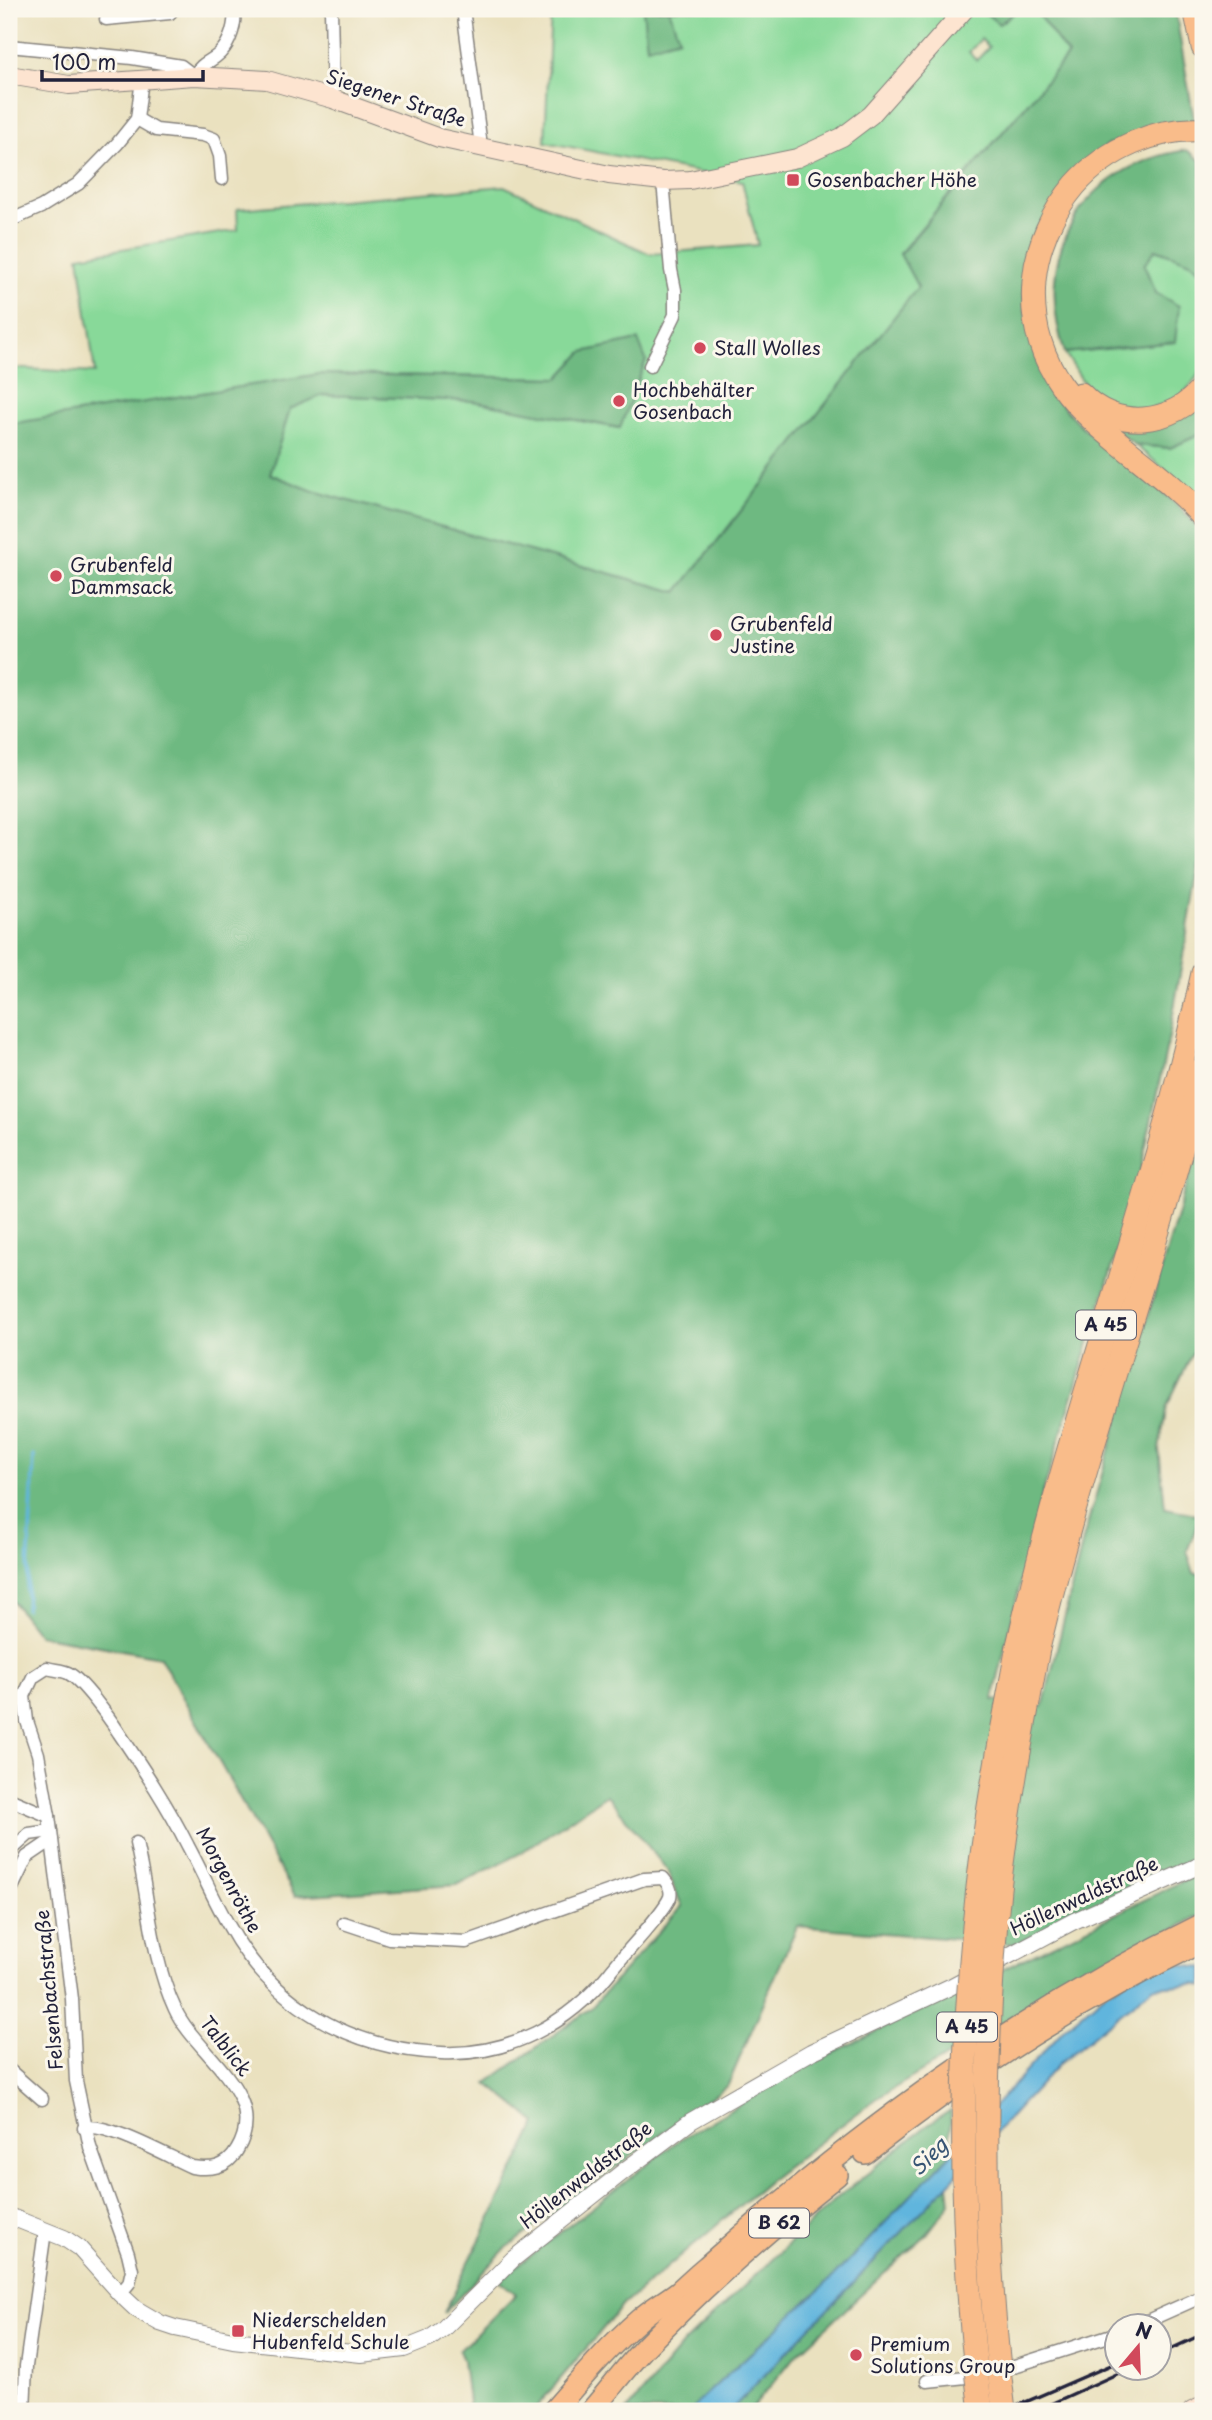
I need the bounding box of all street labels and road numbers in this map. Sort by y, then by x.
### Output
street label: Siegener Straße [323,61,470,133]
road number: A 45 [1076,1310,1136,1340]
street label: Morgenröthe [190,1821,270,1938]
street label: Höllenwaldstraße [1005,1849,1162,1942]
street label: Felsenbachstraße [27,1909,69,2071]
street label: Talblick [194,2009,260,2082]
road number: A 45 [937,2012,997,2041]
street label: Höllenwaldstraße [514,2114,657,2235]
road number: B 62 [749,2208,809,2238]

